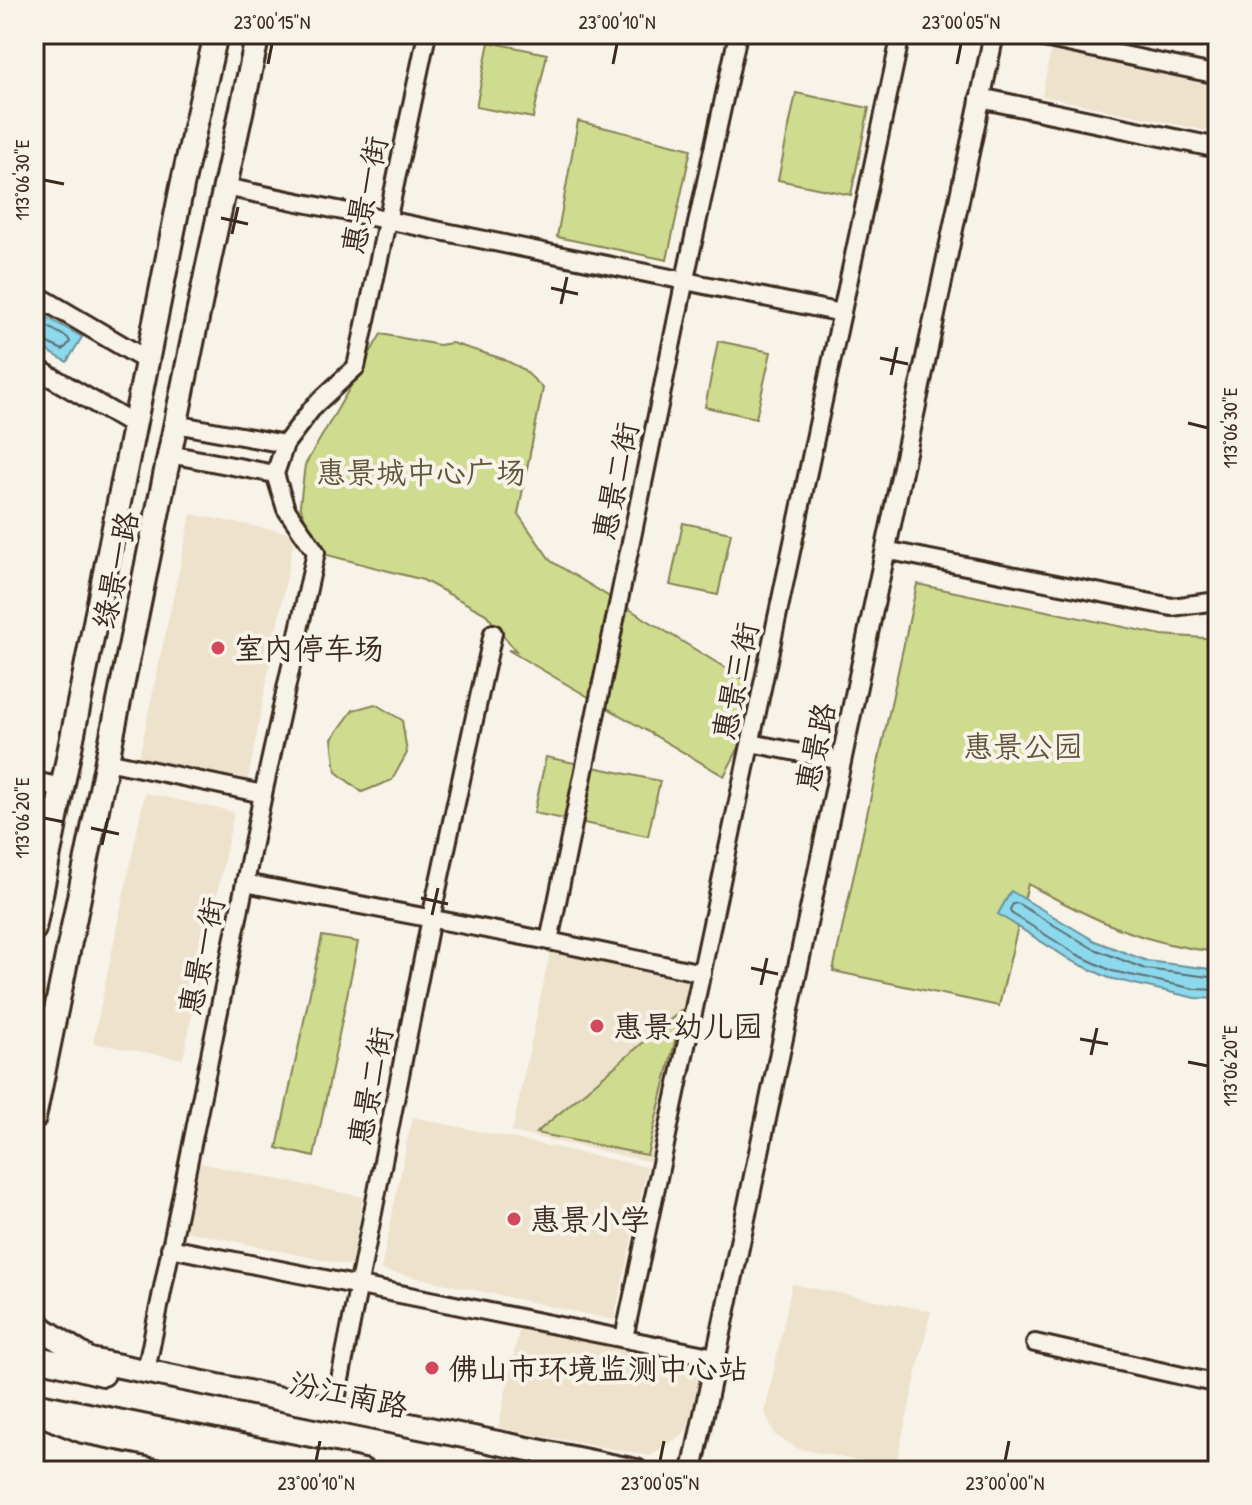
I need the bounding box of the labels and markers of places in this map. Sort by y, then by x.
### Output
place label: 室内停车场 [234,628,384,668]
marker: 室内停车场 [209,639,227,657]
place label: 惠景幼儿园 [613,1006,763,1046]
marker: 惠景幼儿园 [588,1017,606,1035]
place label: 惠景小学 [530,1199,650,1239]
marker: 惠景小学 [505,1210,523,1228]
place label: 佛山市环境监测中心站 [448,1348,748,1388]
marker: 佛山市环境监测中心站 [423,1359,441,1377]

